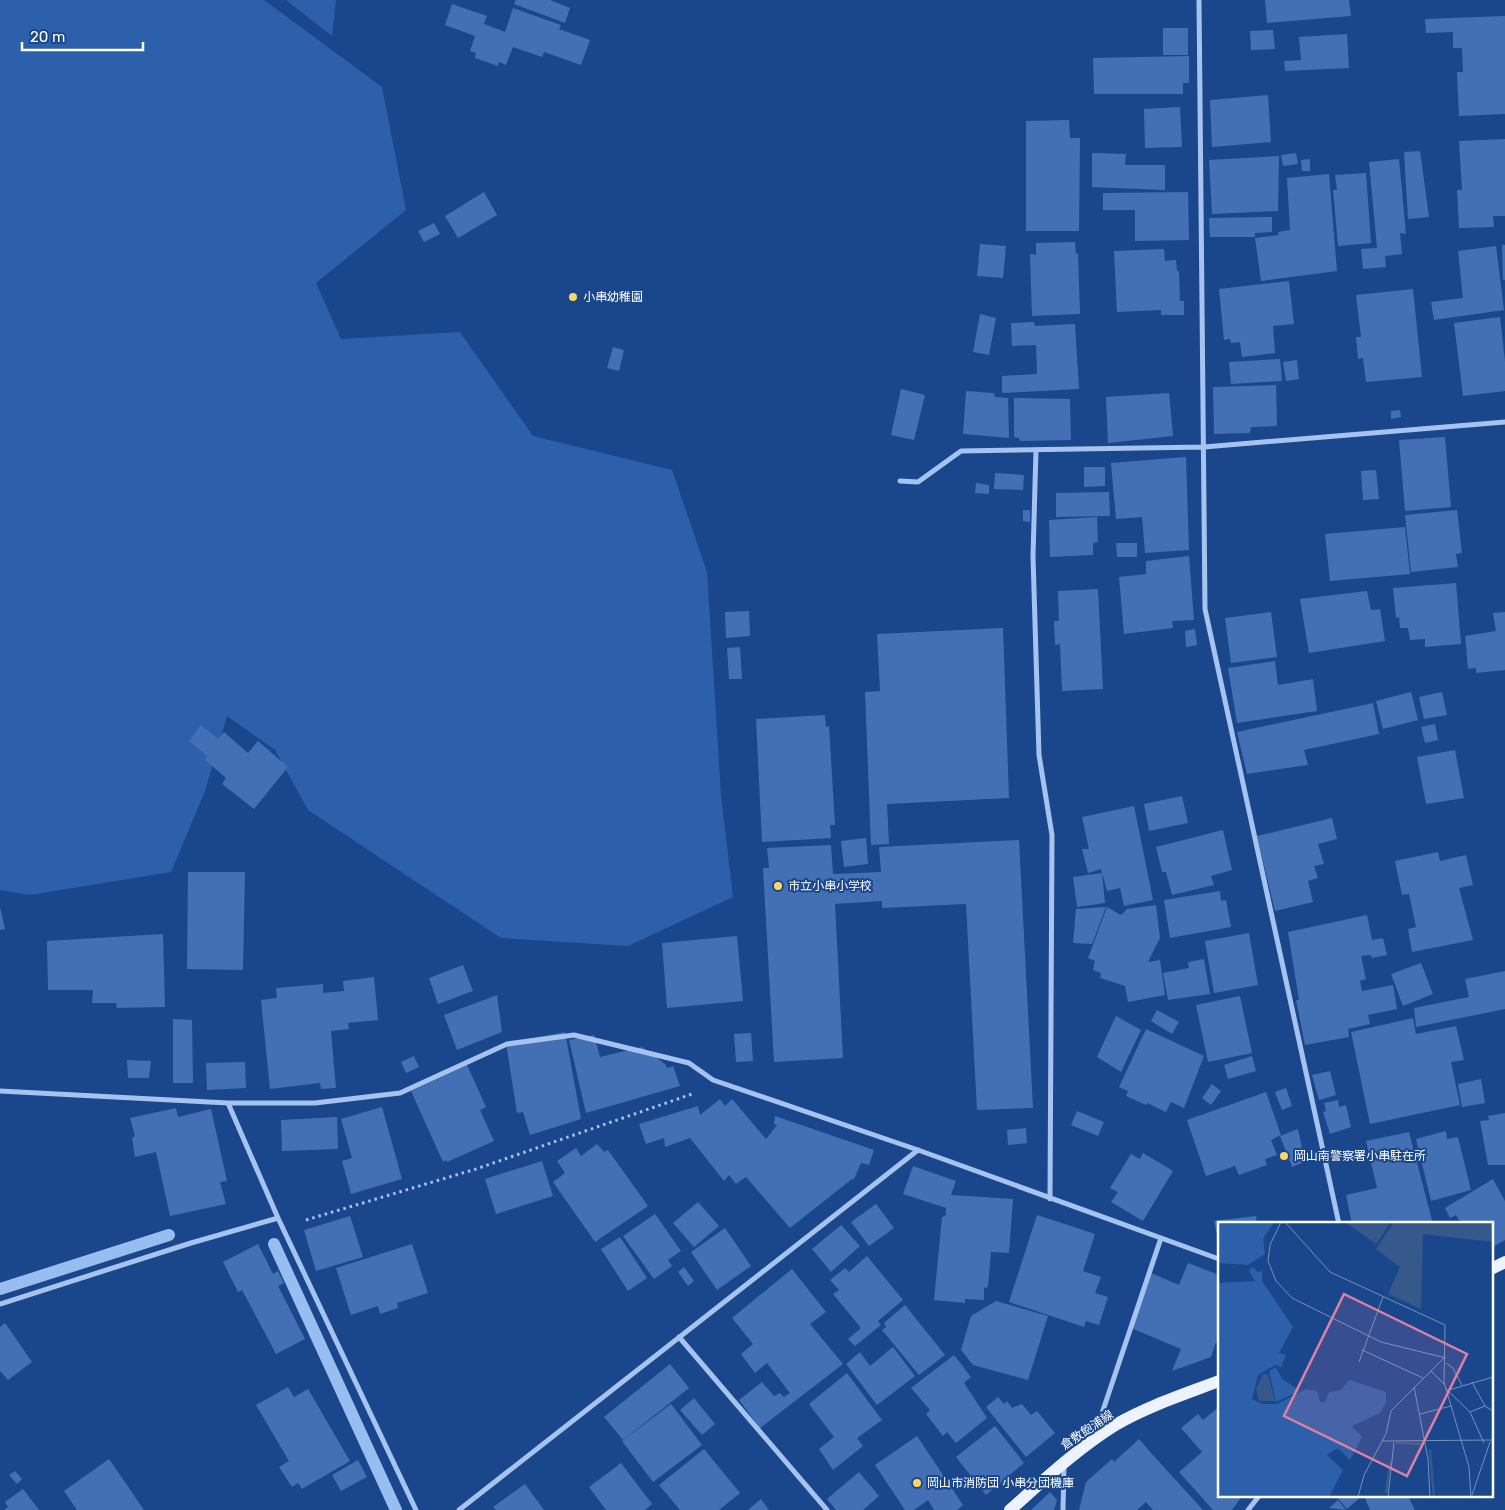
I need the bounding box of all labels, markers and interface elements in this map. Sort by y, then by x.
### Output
scale bar [22,20,144,52]
text: 20 m [30,28,65,46]
place label: 小串幼稚園 [583,290,643,304]
marker: 小串幼稚園 [567,291,579,303]
place label: 市立小串小学校 [788,879,872,893]
marker: 市立小串小学校 [772,880,784,892]
place label: 岡山南警察署小串駐在所 [1294,1149,1426,1163]
marker: 岡山南警察署小串駐在所 [1278,1150,1290,1162]
inset map [1218,1222,1492,1498]
street label: 倉敷飽浦線 [1058,1407,1116,1453]
place label: 岡山市消防団 小串分団機庫 [927,1476,1074,1490]
marker: 岡山市消防団 小串分団機庫 [911,1477,923,1489]

